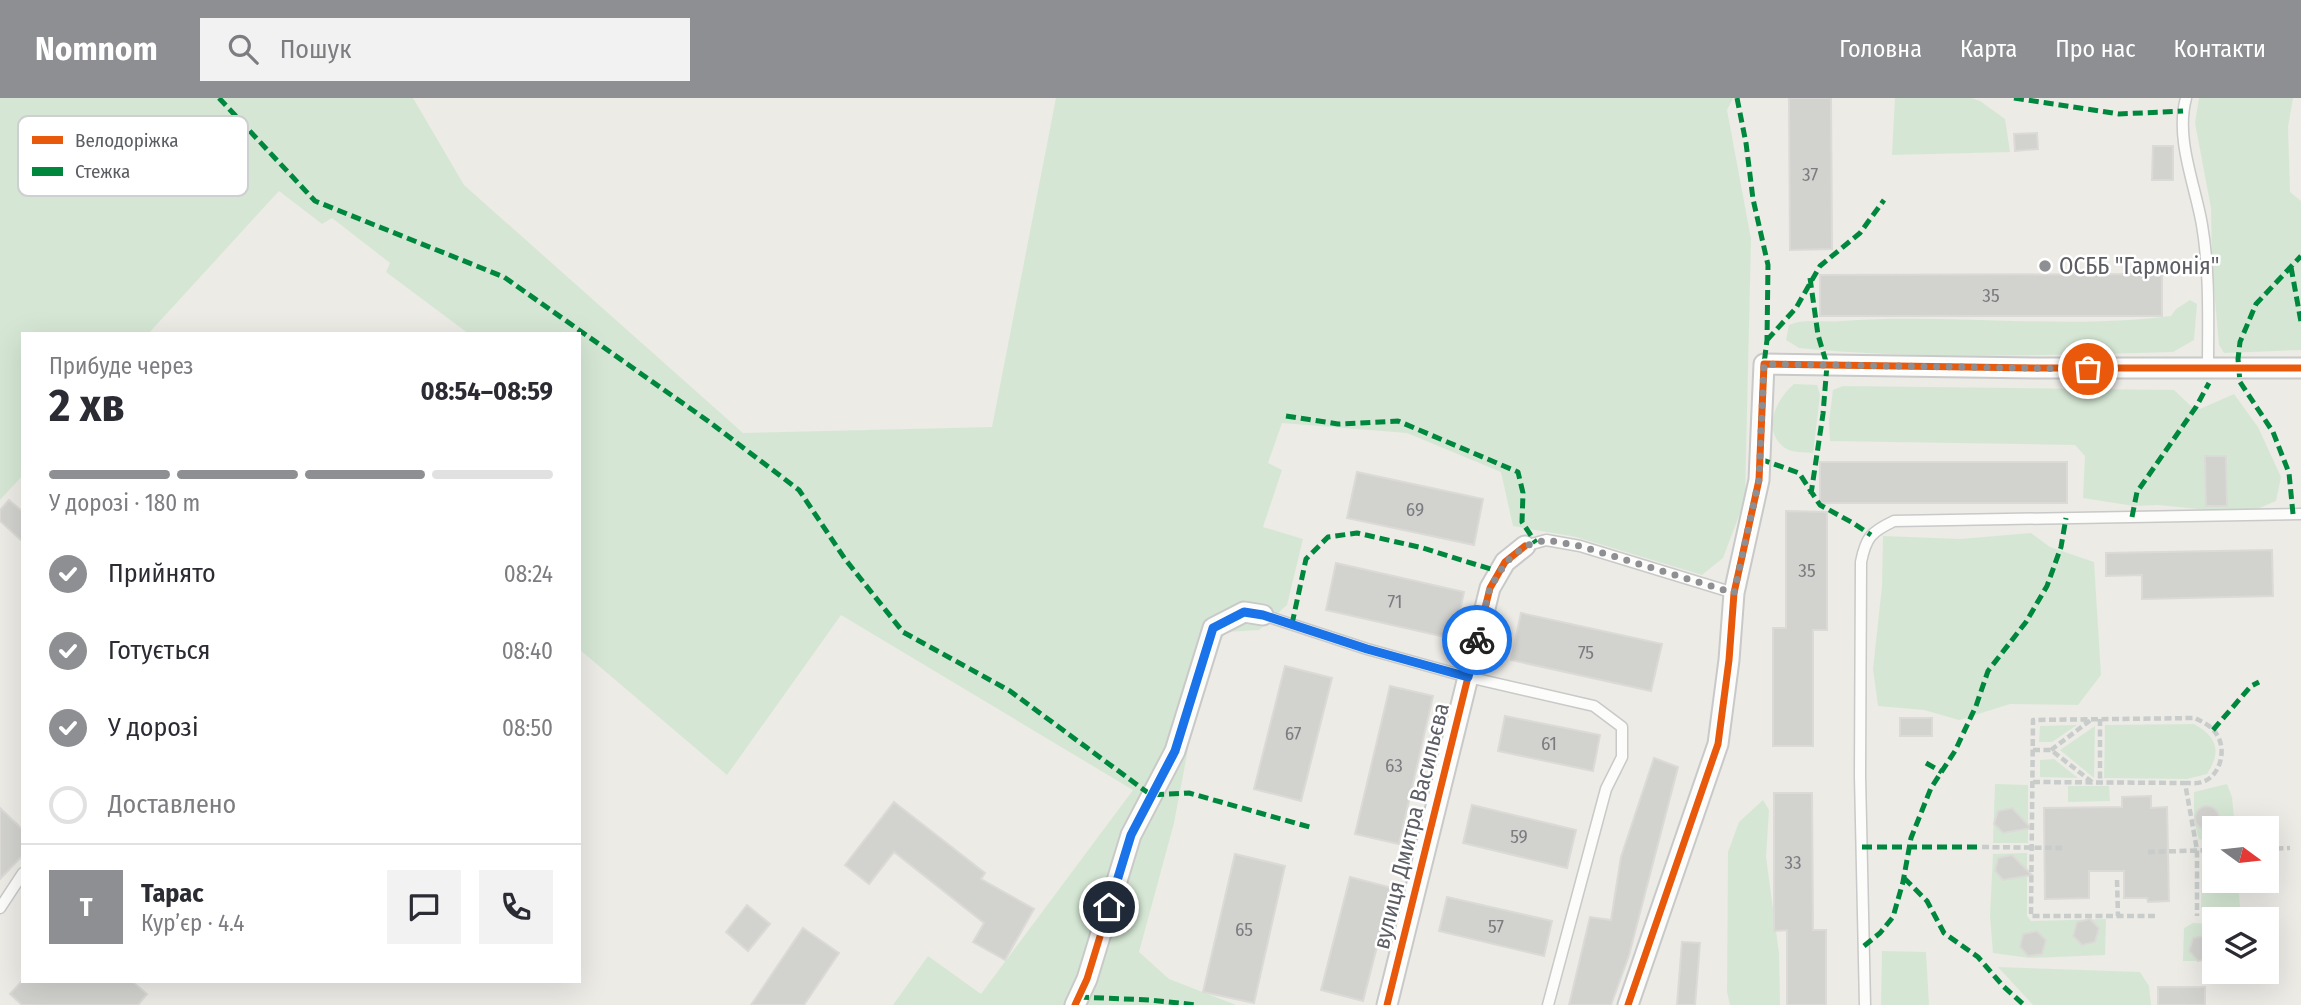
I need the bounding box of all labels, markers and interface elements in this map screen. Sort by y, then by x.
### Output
search box [200,18,690,81]
text: Nomnom [35,29,158,69]
icon: search [224,30,262,68]
text: Пошук [280,34,351,65]
text: Головна [1839,35,1922,63]
text: Карта [1960,35,2017,63]
text: Про нас [2055,35,2136,63]
text: Контакти [2174,35,2266,63]
legend [18,116,248,196]
text: Велодоріжка [75,129,179,152]
text: Стежка [75,160,130,183]
house number: 37 [1802,163,1818,186]
place label: ОСББ "Гармонія" [2059,252,2219,280]
marker: ОСББ "Гармонія" [2037,258,2053,274]
house number: 35 [1982,284,2000,307]
pin [2058,339,2118,399]
icon: bag [2069,350,2107,388]
text: Прибуде через [49,352,194,380]
text: 08:54–08:59 [421,376,553,407]
text: 2 хв [49,378,125,433]
text: У дорозі · 180 m [49,489,200,517]
house number: 69 [1406,498,1424,521]
icon: check [49,555,87,593]
text: Прийнято [108,558,216,589]
house number: 35 [1798,559,1816,582]
text: 08:24 [504,560,553,588]
house number: 71 [1388,590,1402,613]
courier [1442,605,1512,675]
icon: bike [1458,621,1496,659]
icon: check [49,632,87,670]
text: Готується [108,635,210,666]
text: 08:40 [502,637,553,665]
house number: 75 [1578,641,1594,664]
street label: вулиця Дмитра Васильєва [1367,700,1455,952]
icon: check [49,709,87,747]
text: У дорозі [108,712,198,743]
text: 08:50 [502,714,553,742]
house number: 67 [1285,722,1302,745]
house number: 61 [1541,732,1557,755]
house number: 63 [1385,754,1403,777]
text: Доставлено [108,789,236,820]
north arrow [2202,816,2278,892]
map controls [2202,816,2279,984]
house number: 59 [1510,825,1528,848]
house number: 33 [1784,851,1802,874]
button: chat [387,870,461,944]
button: phone [479,870,553,944]
pin [1079,877,1139,937]
text: Тарас [141,878,204,909]
icon: home [1090,888,1128,926]
text: Т [80,892,92,923]
button: layers [2202,907,2279,984]
text: Кур’єр · 4.4 [141,909,244,937]
house number: 57 [1488,915,1504,938]
house number: 65 [1235,918,1253,941]

